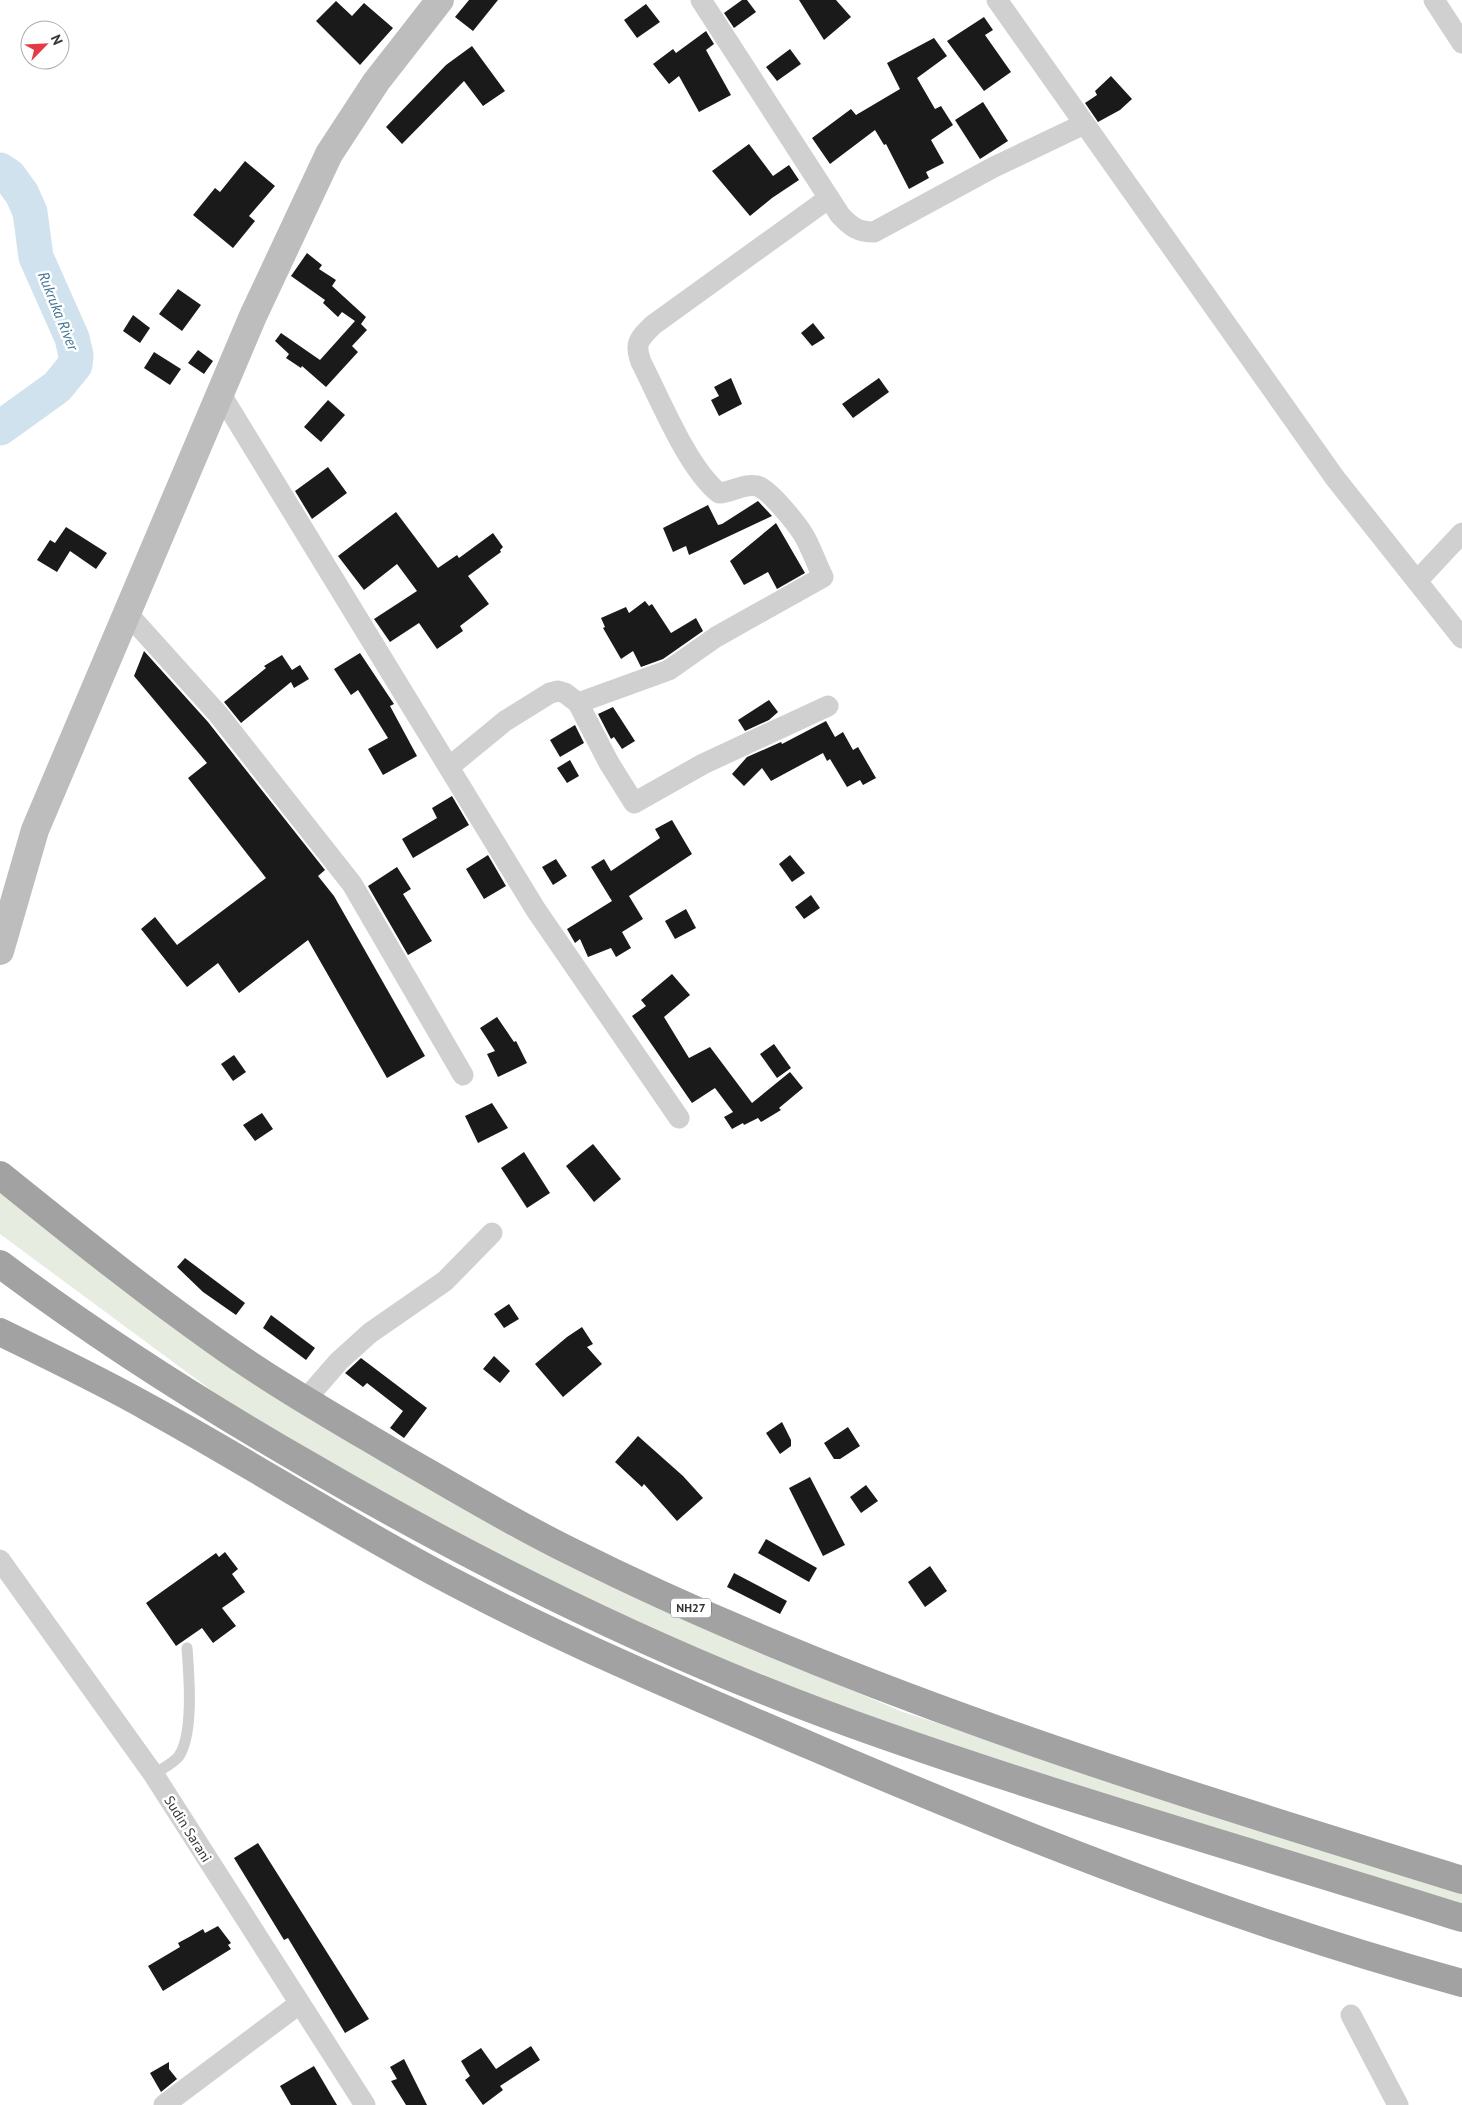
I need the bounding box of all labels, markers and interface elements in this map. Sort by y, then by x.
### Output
north arrow [20,20,70,70]
text: N [47,32,67,48]
water label: Rukruka River [34,269,83,354]
road number: NH27 [671,1599,711,1618]
street label: Sudin Sarani [160,1792,216,1866]

